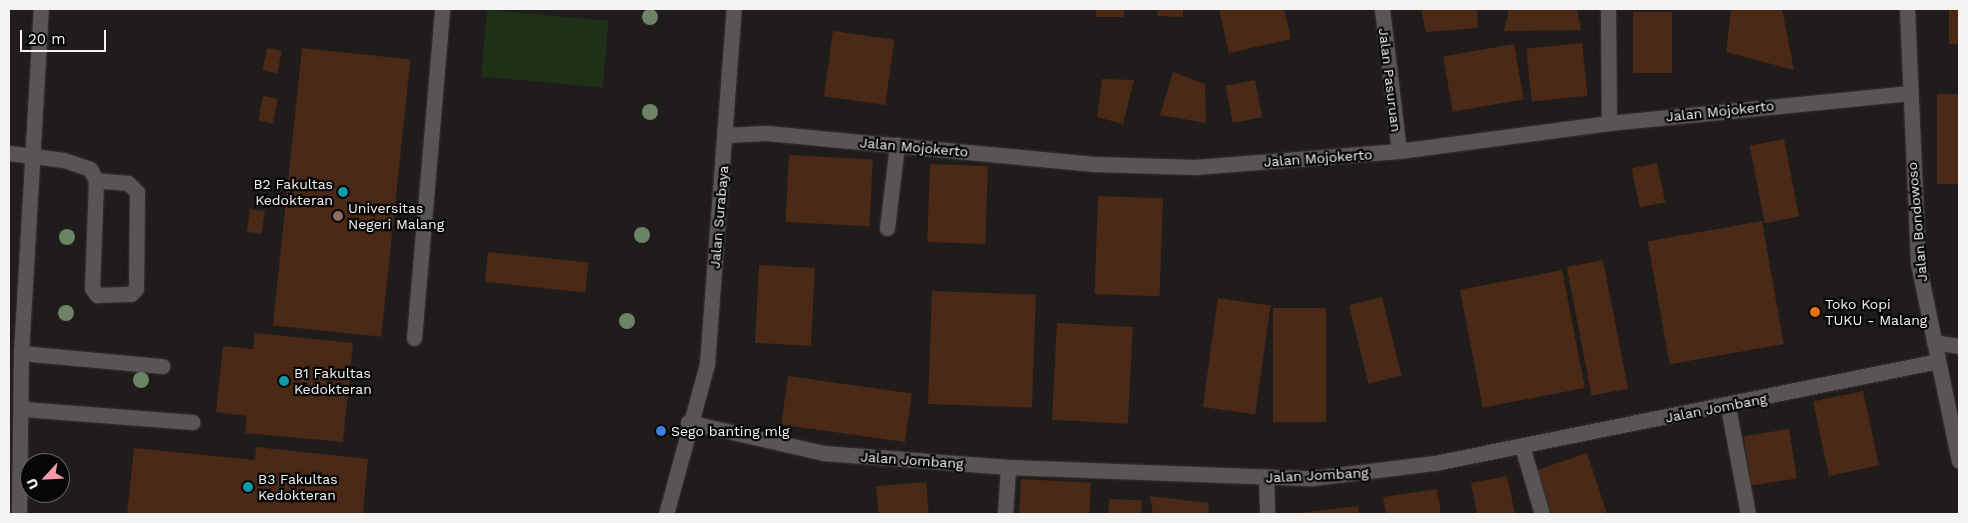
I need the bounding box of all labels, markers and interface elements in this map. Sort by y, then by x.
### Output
scale bar [22,20,109,52]
street label: Jalan Pasuruan [1375,27,1405,133]
text: 20 m [28,30,66,48]
street label: Jalan Mojokerto [1665,97,1775,125]
street label: Jalan Mojokerto [859,134,969,160]
street label: Jalan Mojokerto [1263,146,1373,170]
street label: Jalan Bondowoso [1903,161,1931,283]
street label: Jalan Surabaya [706,165,732,269]
place label: B2 Fakultas Kedokteran [253,176,333,208]
marker: B2 Fakultas Kedokteran [337,186,349,198]
place label: Universitas Negeri Malang [348,200,444,232]
marker: Universitas Negeri Malang [332,210,344,222]
place label: Toko Kopi TUKU - Malang [1825,296,1927,328]
marker: Toko Kopi TUKU - Malang [1809,306,1821,318]
place label: B1 Fakultas Kedokteran [294,365,372,398]
marker: B1 Fakultas Kedokteran [278,375,290,387]
street label: Jalan Jombang [1664,390,1768,426]
place label: Sego banting mlg [671,423,789,439]
marker: Sego banting mlg [655,425,667,437]
street label: Jalan Jombang [860,448,964,472]
north arrow [20,453,70,503]
street label: Jalan Jombang [1265,464,1369,486]
place label: B3 Fakultas Kedokteran [258,471,338,504]
text: U [23,476,42,492]
marker: B3 Fakultas Kedokteran [242,481,254,493]

